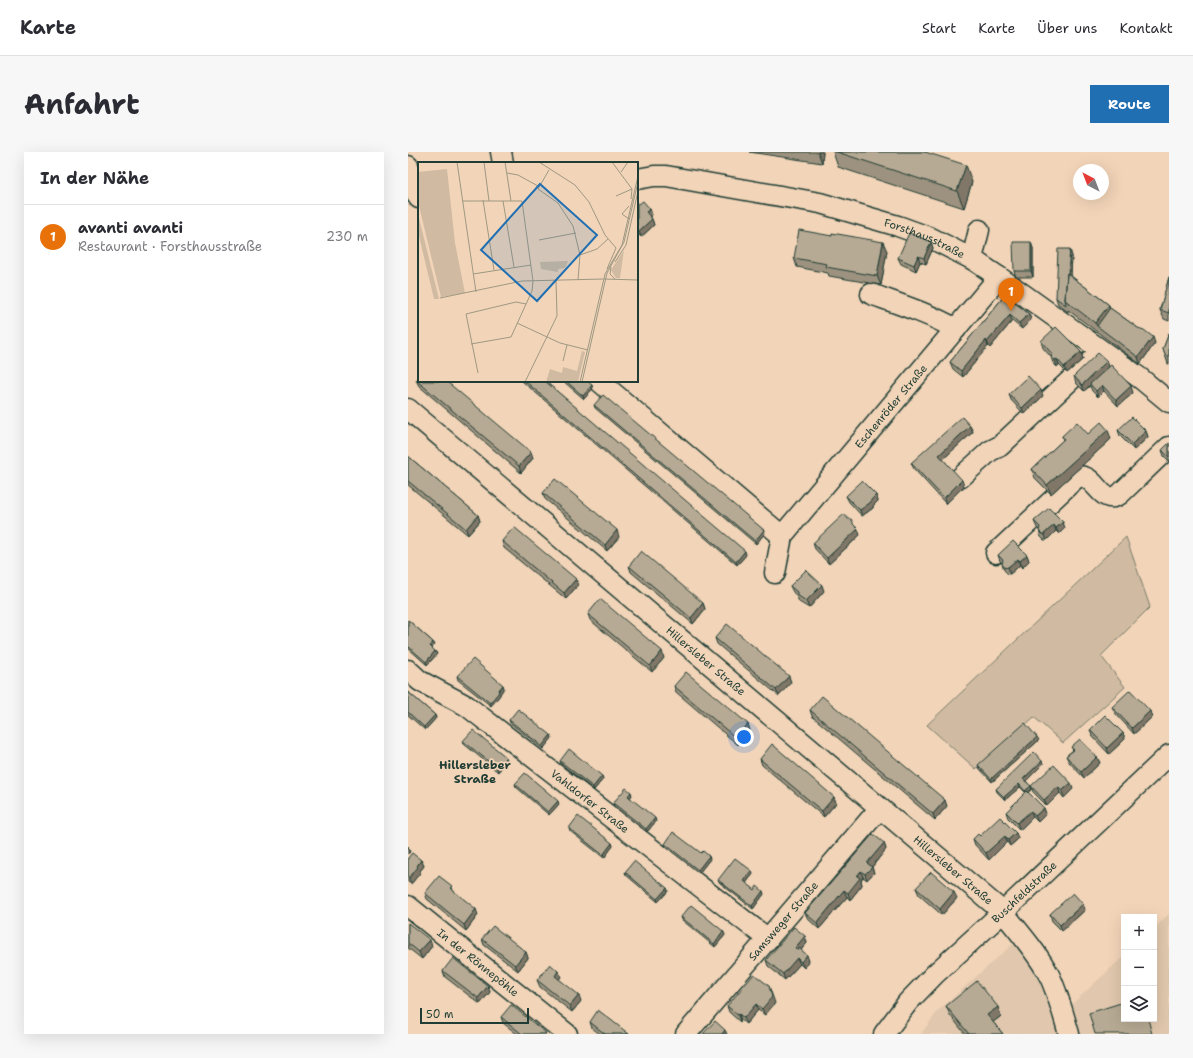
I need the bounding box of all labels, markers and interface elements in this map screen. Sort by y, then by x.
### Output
text: Karte [20,15,76,40]
text: Start [922,19,956,37]
text: Karte [978,19,1015,37]
text: Über uns [1037,19,1097,37]
text: Kontakt [1119,19,1173,37]
text: Anfahrt [24,85,140,123]
button: Route [1090,85,1169,123]
inset map [418,162,638,382]
north arrow [1073,164,1109,200]
text: In der Nähe [40,167,149,189]
street label: Forsthausstraße [882,215,967,262]
text: avanti avanti [78,218,183,238]
text: 1 [50,228,56,245]
text: 230 m [326,228,368,245]
text: Restaurant · Forsthausstraße [78,238,262,255]
pin: 1 [998,278,1024,311]
street label: Eschenröder Straße [852,361,931,452]
street label: Hillersleber Straße [663,623,748,699]
your location [734,727,754,747]
district label: Hillersleber Straße [439,757,512,787]
street label: Vahldorfer Straße [547,766,632,837]
street label: Hillersleber Straße [910,832,996,908]
street label: Buschfeldstraße [989,858,1060,927]
street label: Samsweger Straße [745,878,822,964]
map controls [1121,914,1157,1022]
button: + [1121,914,1157,950]
street label: In der Rönnepöhle [434,925,522,1000]
button: − [1121,950,1157,986]
button: layers [1121,986,1157,1022]
scale bar [420,1006,529,1025]
text: 50 m [426,1007,454,1022]

